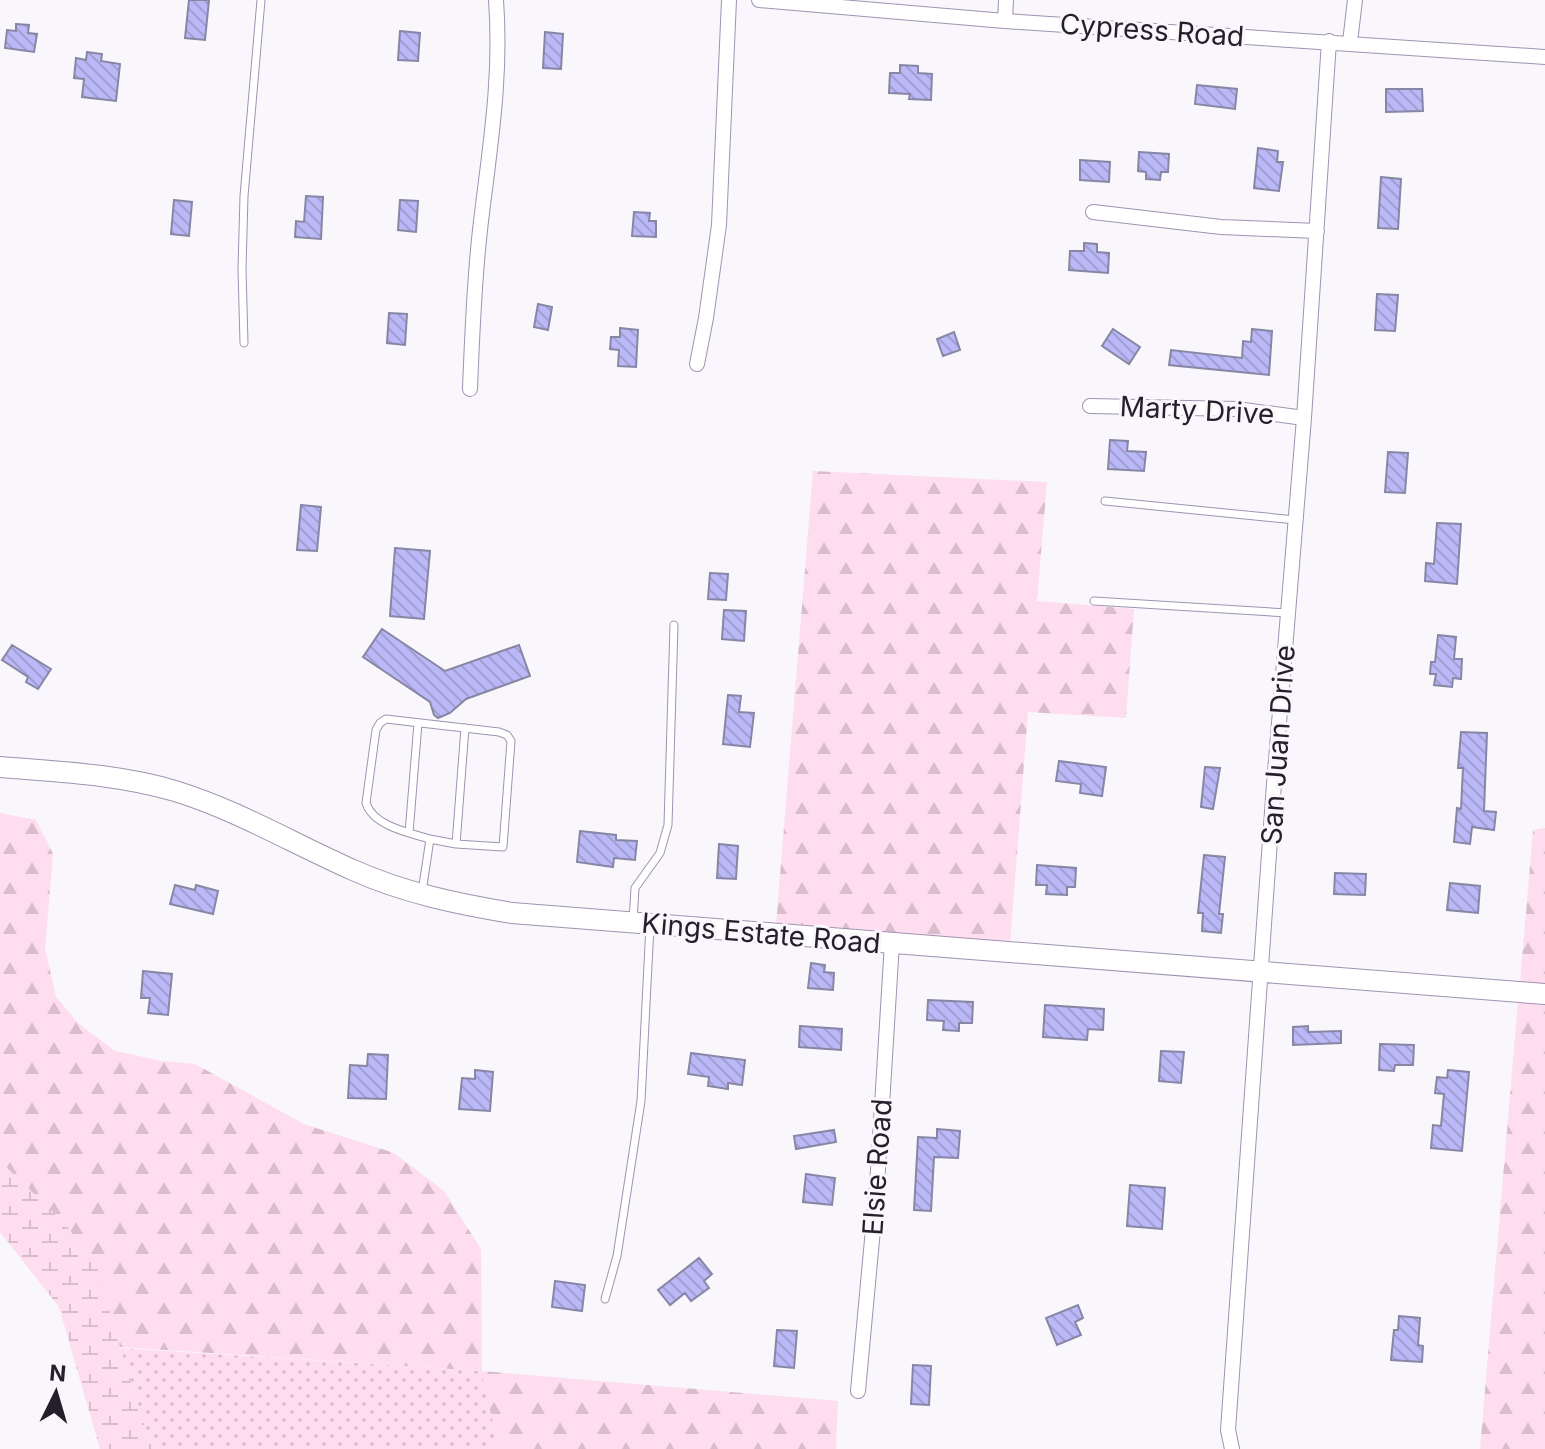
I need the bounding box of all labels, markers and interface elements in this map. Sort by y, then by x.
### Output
street label: Cypress Road [1059,7,1245,53]
street label: Marty Drive [1119,389,1275,431]
street label: San Juan Drive [1254,644,1302,846]
street label: Kings Estate Road [640,906,882,960]
street label: Elsie Road [855,1098,899,1236]
north arrow [16,1353,96,1433]
text: N [48,1359,67,1387]

